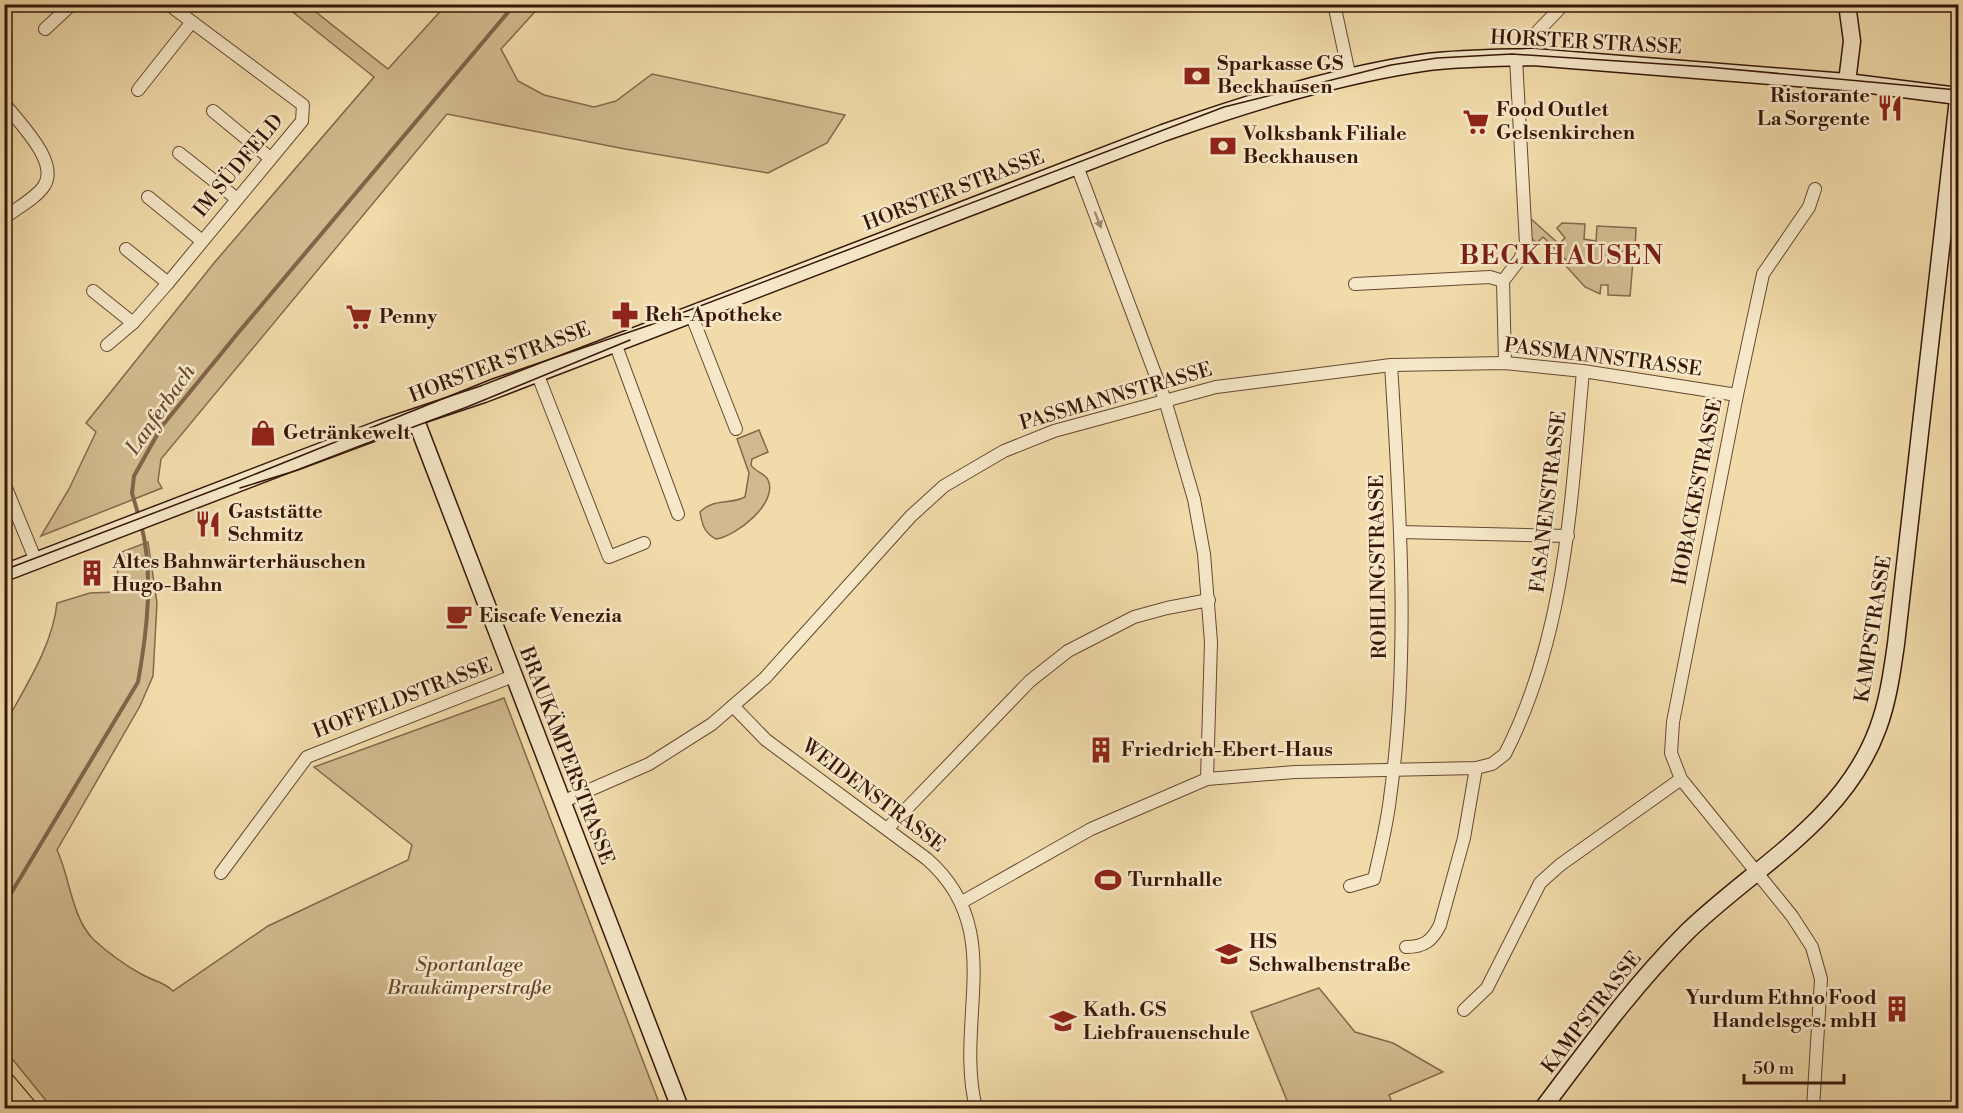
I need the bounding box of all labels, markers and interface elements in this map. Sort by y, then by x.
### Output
street label: HORSTER STRASSE [1489,25,1683,61]
place label: Sparkasse GS Beckhausen [1217,52,1343,100]
bank icon: Sparkasse GS Beckhausen [1182,61,1212,91]
place label: Ristorante La Sorgente [1757,84,1870,132]
restaurant icon: Ristorante La Sorgente [1875,93,1905,123]
place label: Food Outlet Gelsenkirchen [1496,98,1636,146]
supermarket icon: Food Outlet Gelsenkirchen [1461,107,1491,137]
street label: IM SÜDFELD [188,109,289,223]
place label: Volksbank Filiale Beckhausen [1242,122,1407,170]
bank icon: Volksbank Filiale Beckhausen [1208,131,1238,161]
street label: HORSTER STRASSE [860,145,1048,237]
one-way arrow [1093,212,1103,230]
district label: BECKHAUSEN [1460,240,1664,272]
pharmacy icon: Reh-Apotheke [610,300,640,330]
supermarket icon: Penny [344,302,374,332]
place label: Reh-Apotheke [645,303,783,328]
place label: Penny [379,305,438,330]
street label: HORSTER STRASSE [406,317,594,409]
street label: PASSMANNSTRASSE [1503,333,1703,383]
street label: PASSMANNSTRASSE [1017,358,1215,436]
water label: Lanferbach [120,360,202,461]
street label: HOBACKESTRASSE [1668,396,1728,588]
street label: FASANENSTRASSE [1525,410,1573,594]
shop icon: Getränkewelt [248,418,278,448]
place label: Getränkewelt [283,421,411,446]
street label: ROHLINGSTRASSE [1365,474,1393,660]
place label: Gaststätte Schmitz [228,500,323,548]
restaurant icon: Gaststätte Schmitz [193,509,223,539]
place label: Altes Bahnwärterhäuschen Hugo-Bahn [111,550,366,598]
street label: KAMPSTRASSE [1850,554,1898,704]
building icon: Altes Bahnwärterhäuschen Hugo-Bahn [77,558,107,588]
cafe icon: Eiscafe Venezia [444,601,474,631]
place label: Eiscafe Venezia [479,604,622,629]
street label: BRAUKÄMPERSTRASSE [513,642,620,868]
street label: HOFFELDSTRASSE [310,653,496,745]
street label: WEIDENSTRASSE [795,733,950,858]
building icon: Friedrich-Ebert-Haus [1086,735,1116,765]
place label: Friedrich-Ebert-Haus [1121,738,1333,763]
sports icon: Turnhalle [1093,865,1123,895]
place label: Turnhalle [1128,868,1223,893]
place label: HS Schwalbenstraße [1249,930,1411,978]
school or university icon: HS Schwalbenstraße [1214,939,1244,969]
street label: KAMPSTRASSE [1536,947,1648,1079]
park label: Sportanlage Braukämperstraße [386,953,552,1001]
place label: Yurdum Ethno Food Handelsges. mbH [1685,986,1877,1034]
building icon: Yurdum Ethno Food Handelsges. mbH [1882,994,1912,1024]
place label: Kath. GS Liebfrauenschule [1083,998,1250,1046]
school or university icon: Kath. GS Liebfrauenschule [1048,1006,1078,1036]
scale bar [1744,1047,1844,1085]
text: 50 m [1753,1057,1795,1080]

